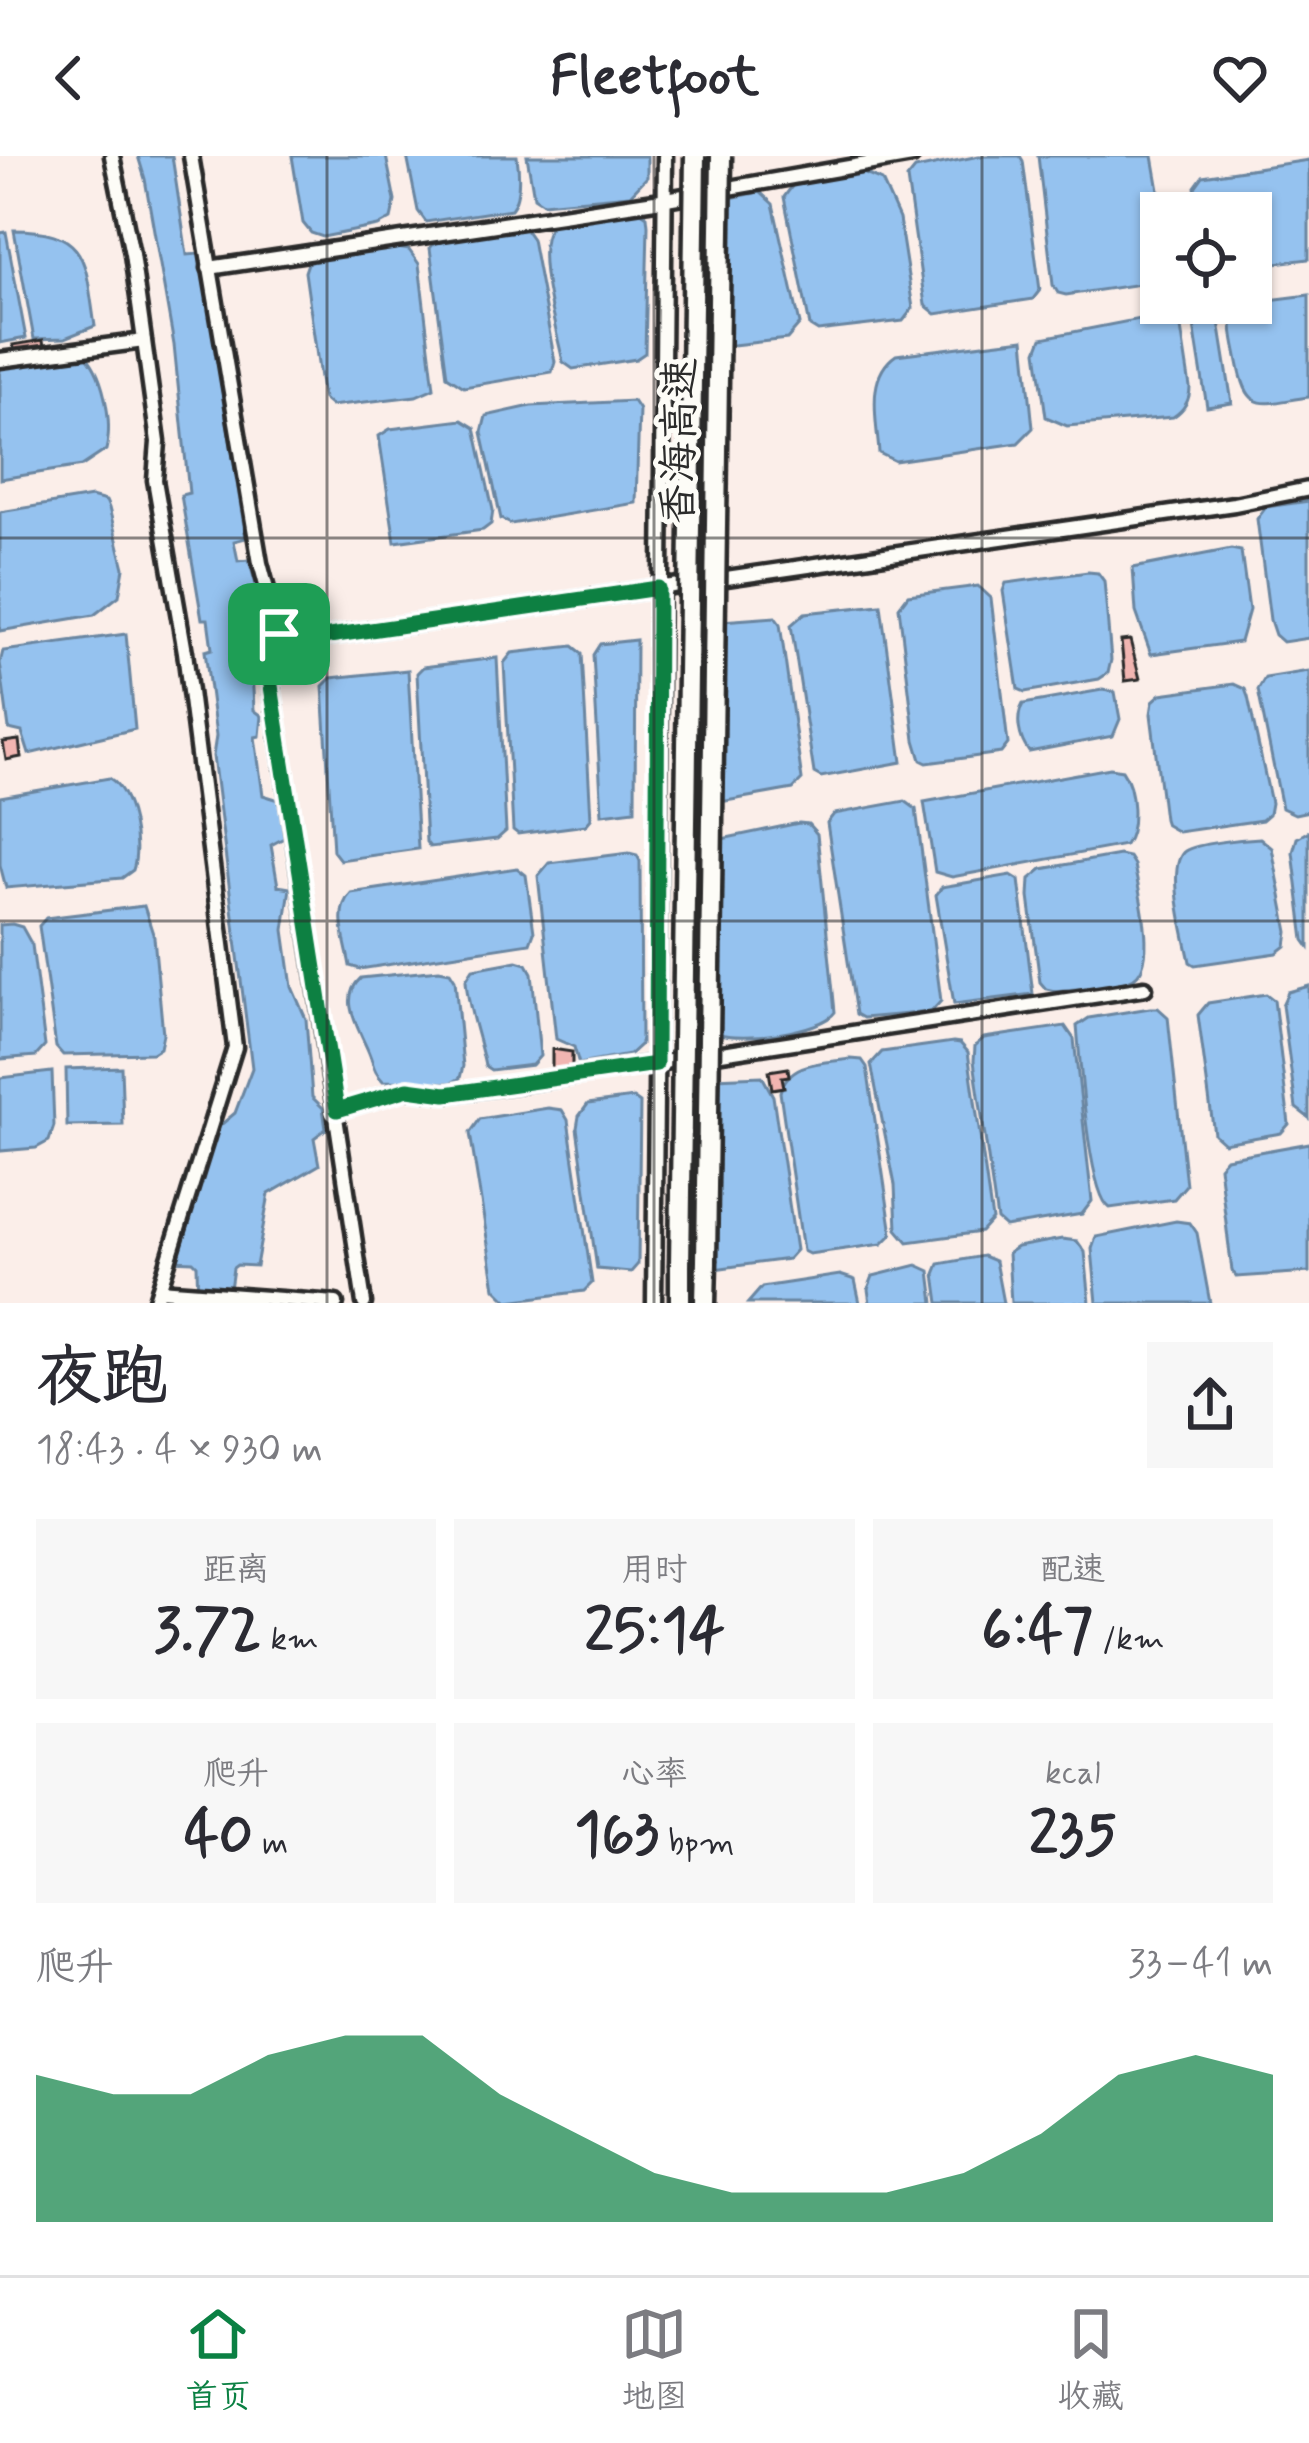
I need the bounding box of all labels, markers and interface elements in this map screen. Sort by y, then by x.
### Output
text: Fleetfoot [550,43,759,114]
icon: back [36,45,102,111]
icon: heart [1207,45,1273,111]
map controls [1140,192,1272,324]
button: locate [1140,192,1272,324]
street label: 香海高速 [652,357,710,525]
pin [228,583,330,685]
icon: arrive [246,601,312,667]
text: 夜跑 [36,1337,168,1423]
button: share [1147,1342,1273,1468]
text: 18:43 · 4 × 930 m [36,1425,323,1476]
text: 距离 [203,1549,269,1593]
text: 用时 [621,1549,687,1593]
text: 配速 [1040,1549,1106,1593]
text: 3.72 [154,1593,261,1672]
text: 25:14 [584,1593,725,1672]
text: 6:47 [981,1593,1093,1672]
text: km [261,1618,319,1662]
text: /km [1093,1618,1164,1662]
text: kcal [1045,1752,1101,1796]
text: 爬升 [203,1753,269,1797]
text: 心率 [621,1753,687,1797]
text: 235 [1029,1796,1117,1875]
text: 40 [184,1797,253,1876]
text: 163 [575,1797,659,1876]
text: m [253,1822,288,1866]
text: bpm [659,1822,734,1866]
text: 33–41 m [1128,1939,1273,1990]
text: 爬升 [36,1943,114,1994]
tab: 首页 [185,2301,251,2420]
tab: 地图 [621,2301,687,2420]
tab: 收藏 [1058,2301,1124,2420]

